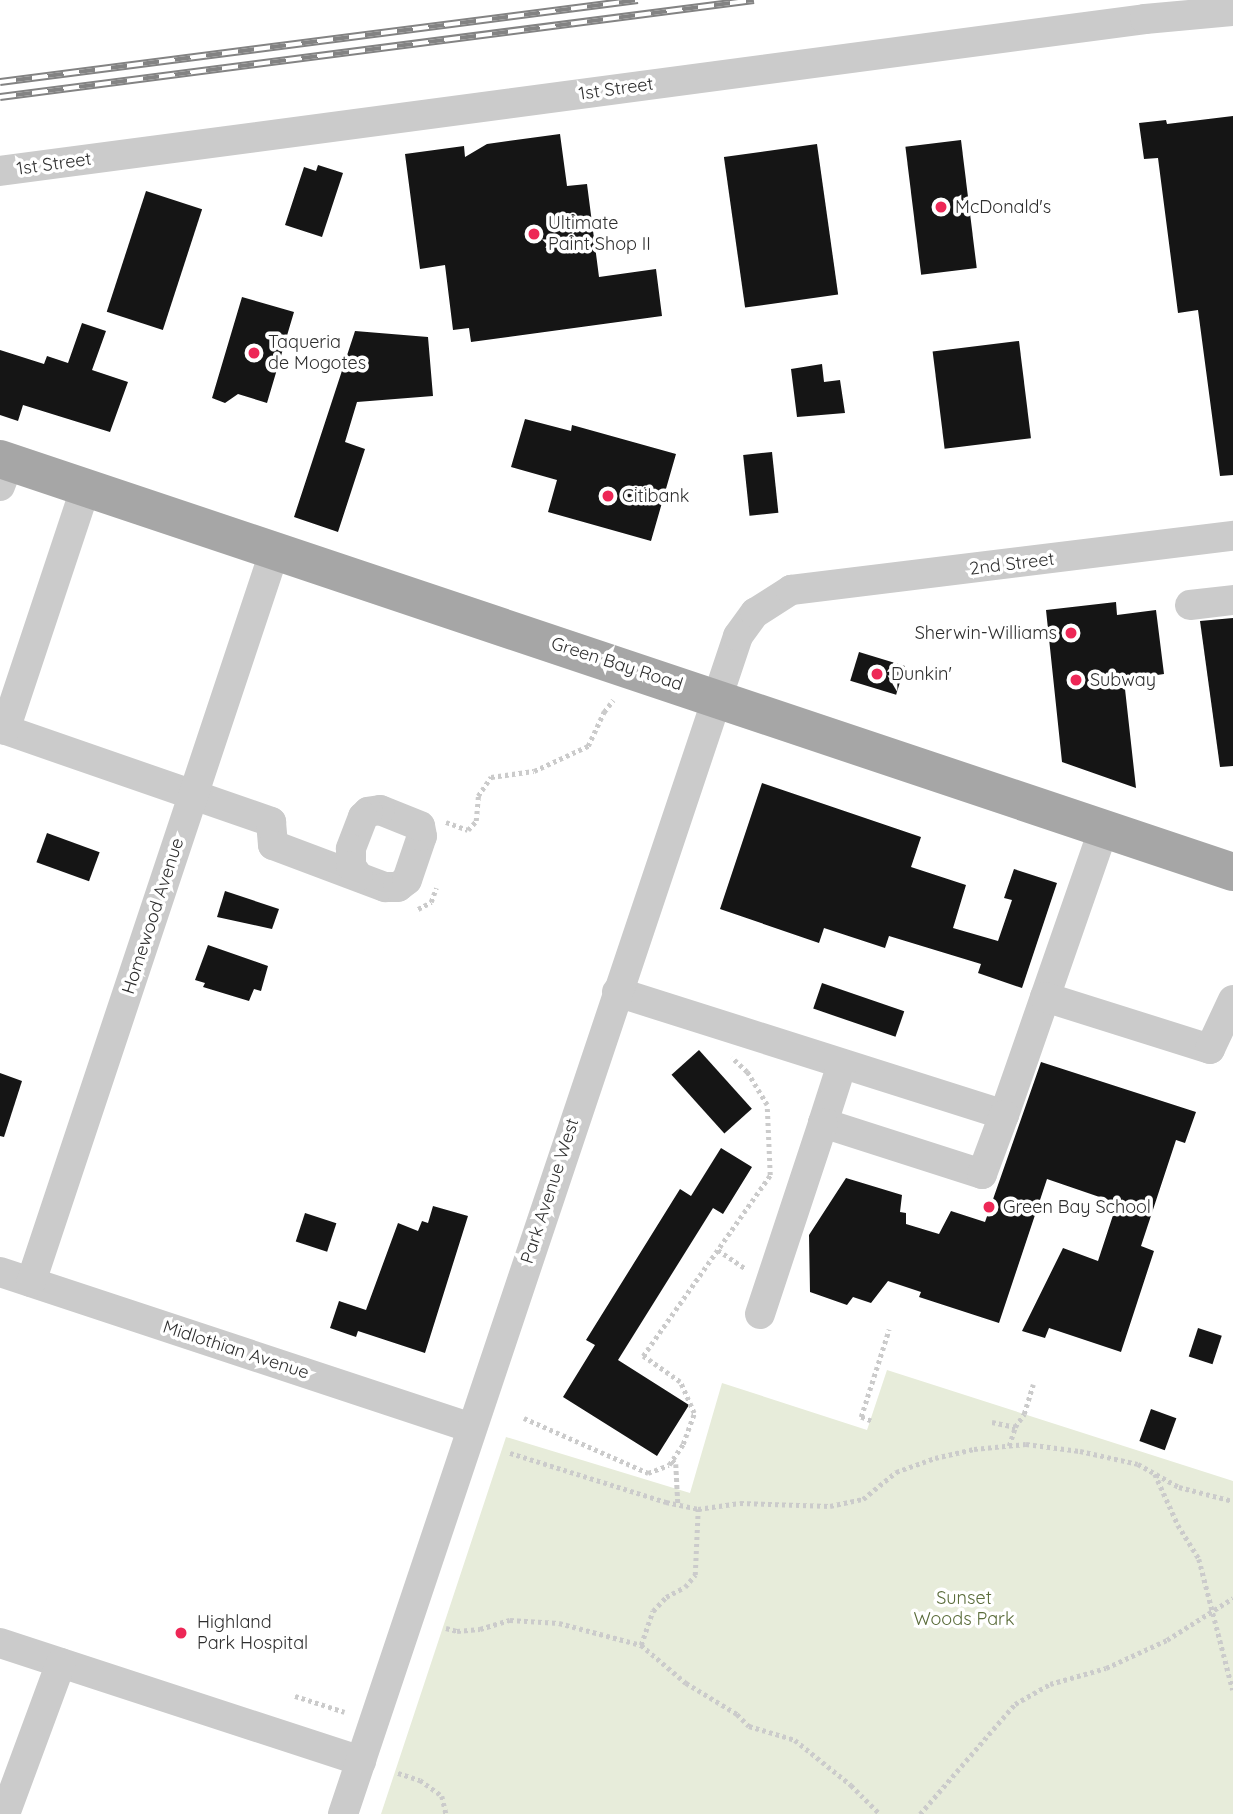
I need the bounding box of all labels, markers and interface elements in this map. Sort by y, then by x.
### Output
street label: 1st Street [577,73,655,105]
street label: 1st Street [15,148,93,180]
place label: McDonald's [955,196,1051,218]
marker: McDonald's [933,199,949,215]
place label: Ultimate Paint Shop II [548,213,651,256]
marker: Ultimate Paint Shop II [526,226,542,242]
place label: Taqueria de Mogotes [268,332,366,374]
marker: Taqueria de Mogotes [246,345,262,361]
place label: Citibank [622,485,689,507]
marker: Citibank [600,488,616,504]
street label: 2nd Street [968,548,1056,580]
place label: Sherwin-Williams [915,622,1057,644]
marker: Sherwin-Williams [1063,625,1079,641]
street label: Green Bay Road [548,633,686,695]
place label: Dunkin' [891,663,952,685]
marker: Dunkin' [869,666,885,682]
place label: Subway [1090,669,1156,691]
marker: Subway [1068,672,1084,688]
street label: Homewood Avenue [118,835,188,997]
street label: Park Avenue West [516,1116,584,1266]
place label: Green Bay School [1003,1196,1151,1218]
marker: Green Bay School [981,1199,997,1215]
street label: Midlothian Avenue [160,1316,312,1384]
park label: Sunset Woods Park [913,1588,1015,1630]
place label: Highland Park Hospital [197,1612,308,1654]
marker: Highland Park Hospital [171,1623,191,1643]

